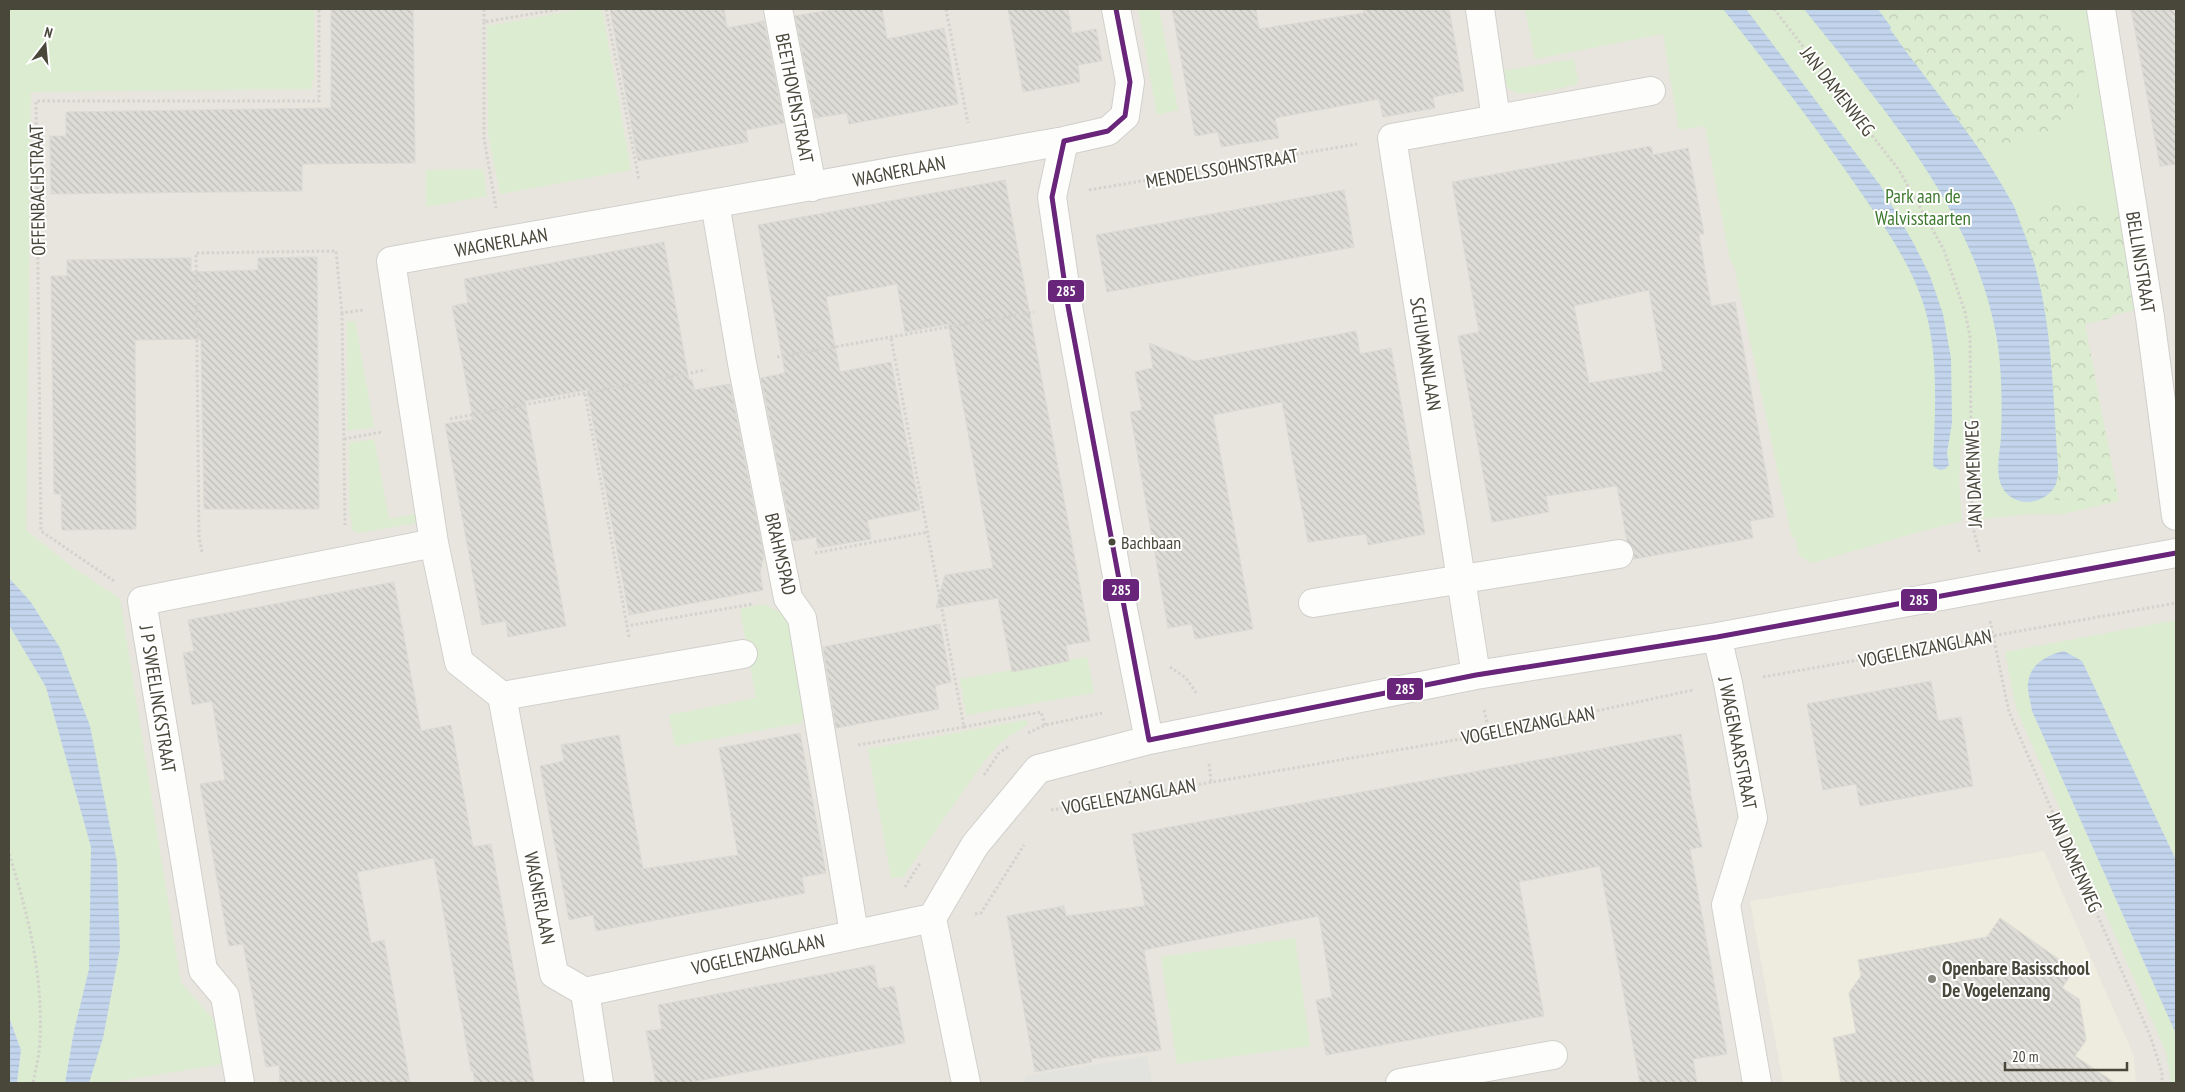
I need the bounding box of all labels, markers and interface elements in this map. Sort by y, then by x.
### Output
north arrow [20,20,70,70]
text: N [42,23,55,42]
street label: BEETHOVENSTRAAT [771,31,819,165]
street label: JAN DAMENWEG [1795,41,1880,141]
street label: OFFENBACHSTRAAT [24,123,50,256]
street label: MENDELSSOHNSTRAAT [1144,143,1301,193]
street label: WAGNERLAAN [851,150,947,192]
park label: Park aan de Walvisstaarten [1875,184,1971,230]
street label: BELLINISTRAAT [2121,209,2161,315]
street label: WAGNERLAAN [453,222,549,262]
line badge: 285 [1047,279,1085,303]
text: 285 [1056,282,1076,300]
street label: SCHUMANNLAAN [1405,296,1447,412]
street label: JAN DAMENWEG [1959,420,1987,529]
street label: BRAHMSPAD [760,511,802,597]
place label: Bachbaan [1121,531,1181,554]
marker: Bachbaan [1107,537,1117,547]
line badge: 285 [1102,578,1140,602]
text: 285 [1111,581,1131,599]
line badge: 285 [1900,588,1938,612]
text: 285 [1909,591,1929,609]
street label: J P SWEELINCKSTRAAT [134,622,182,775]
street label: VOGELENZANGLAAN [1855,623,1994,673]
street label: J WAGENAARSTRAAT [1713,674,1763,812]
line badge: 285 [1386,677,1424,701]
text: 285 [1395,680,1415,698]
street label: VOGELENZANGLAAN [1458,700,1597,750]
street label: VOGELENZANGLAAN [1059,772,1198,820]
street label: JAN DAMENWEG [2042,807,2108,916]
street label: WAGNERLAAN [519,850,561,946]
street label: VOGELENZANGLAAN [688,928,827,980]
place label: Openbare Basisschool De Vogelenzang [1942,956,2090,1002]
marker: Openbare Basisschool De Vogelenzang [1926,973,1938,985]
scale bar [2005,1040,2128,1072]
text: 20 m [2012,1047,2038,1066]

